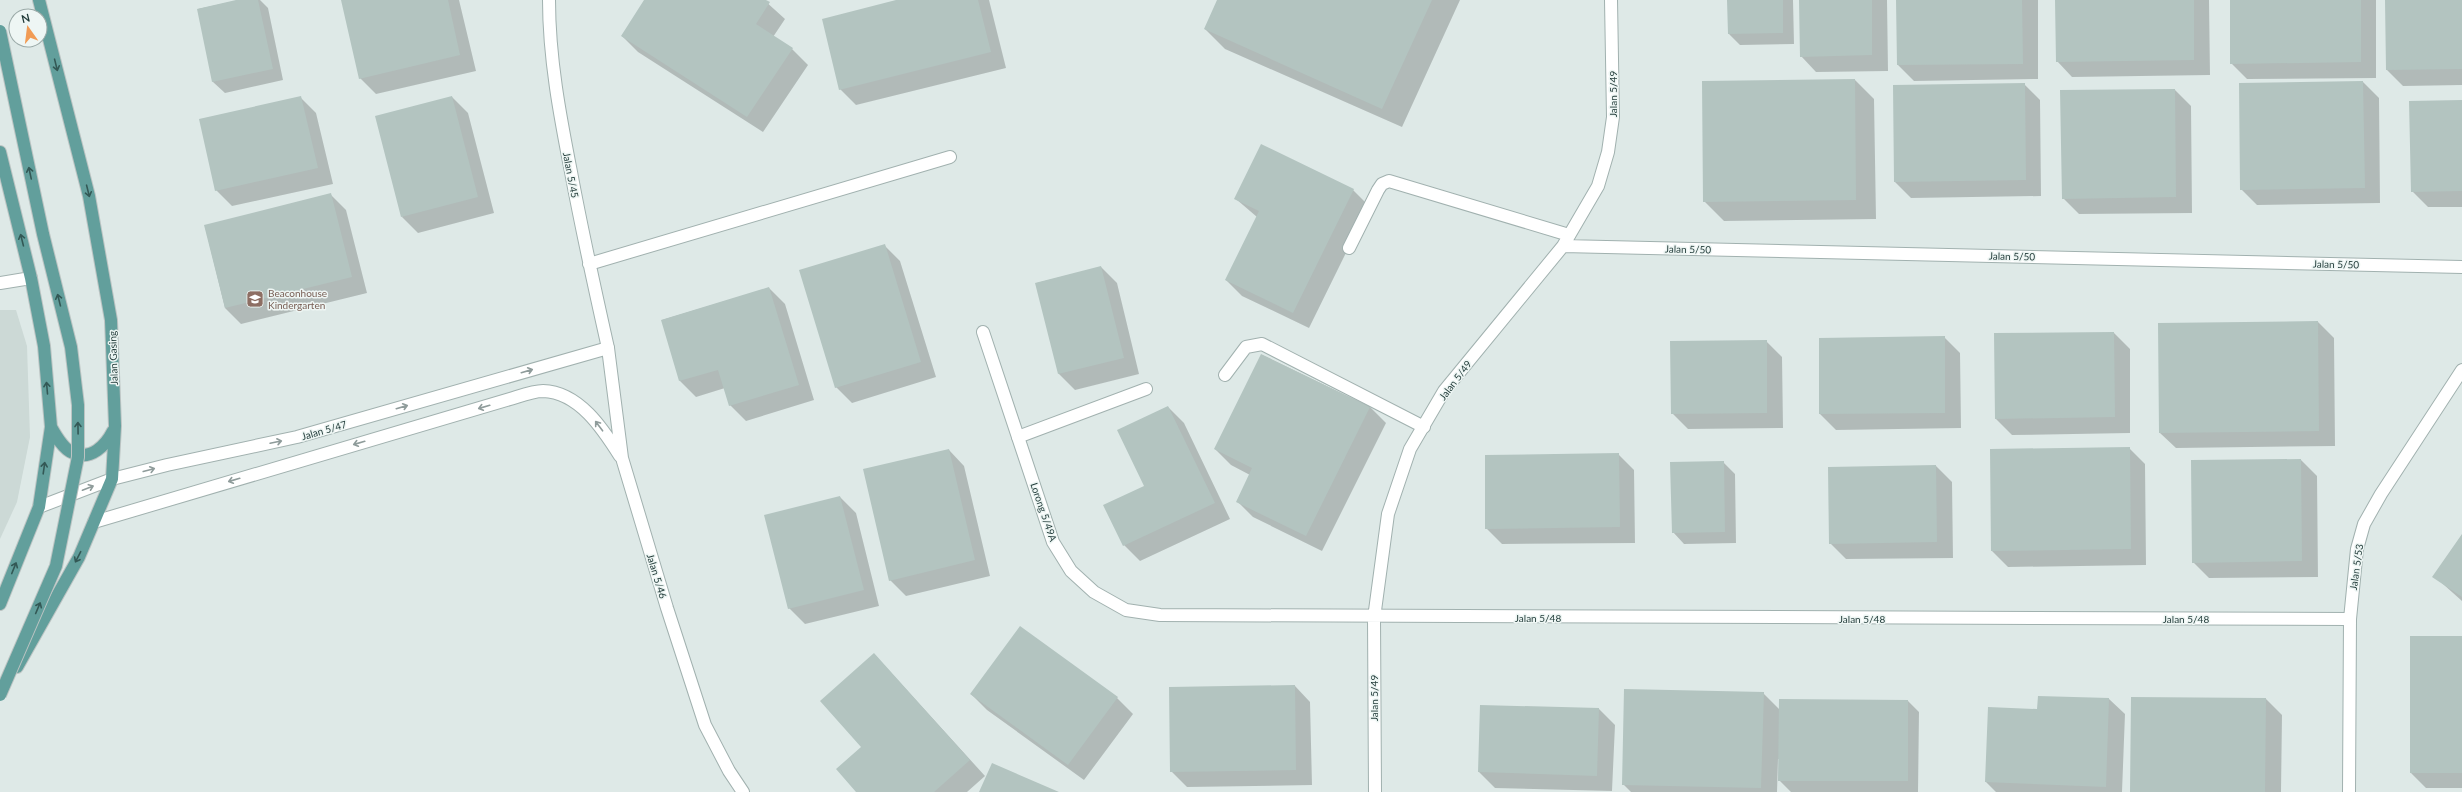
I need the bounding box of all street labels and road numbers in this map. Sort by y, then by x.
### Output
street label: Jalan 5/49 [1607,71,1619,117]
street label: Jalan 5/45 [561,151,581,199]
street label: Jalan 5/50 [1665,243,1711,255]
street label: Jalan 5/50 [1989,250,2035,262]
street label: Jalan 5/50 [2313,258,2359,270]
street label: Jalan Gasing [106,331,120,385]
street label: Jalan 5/49 [1436,358,1474,402]
street label: Jalan 5/47 [300,418,348,442]
street label: Lorong 5/49A [1028,481,1060,543]
street label: Jalan 5/53 [2347,543,2365,591]
street label: Jalan 5/46 [644,552,670,600]
street label: Jalan 5/48 [1515,612,1561,624]
street label: Jalan 5/48 [1839,613,1885,625]
street label: Jalan 5/48 [2163,613,2209,625]
street label: Jalan 5/49 [1368,675,1380,721]

